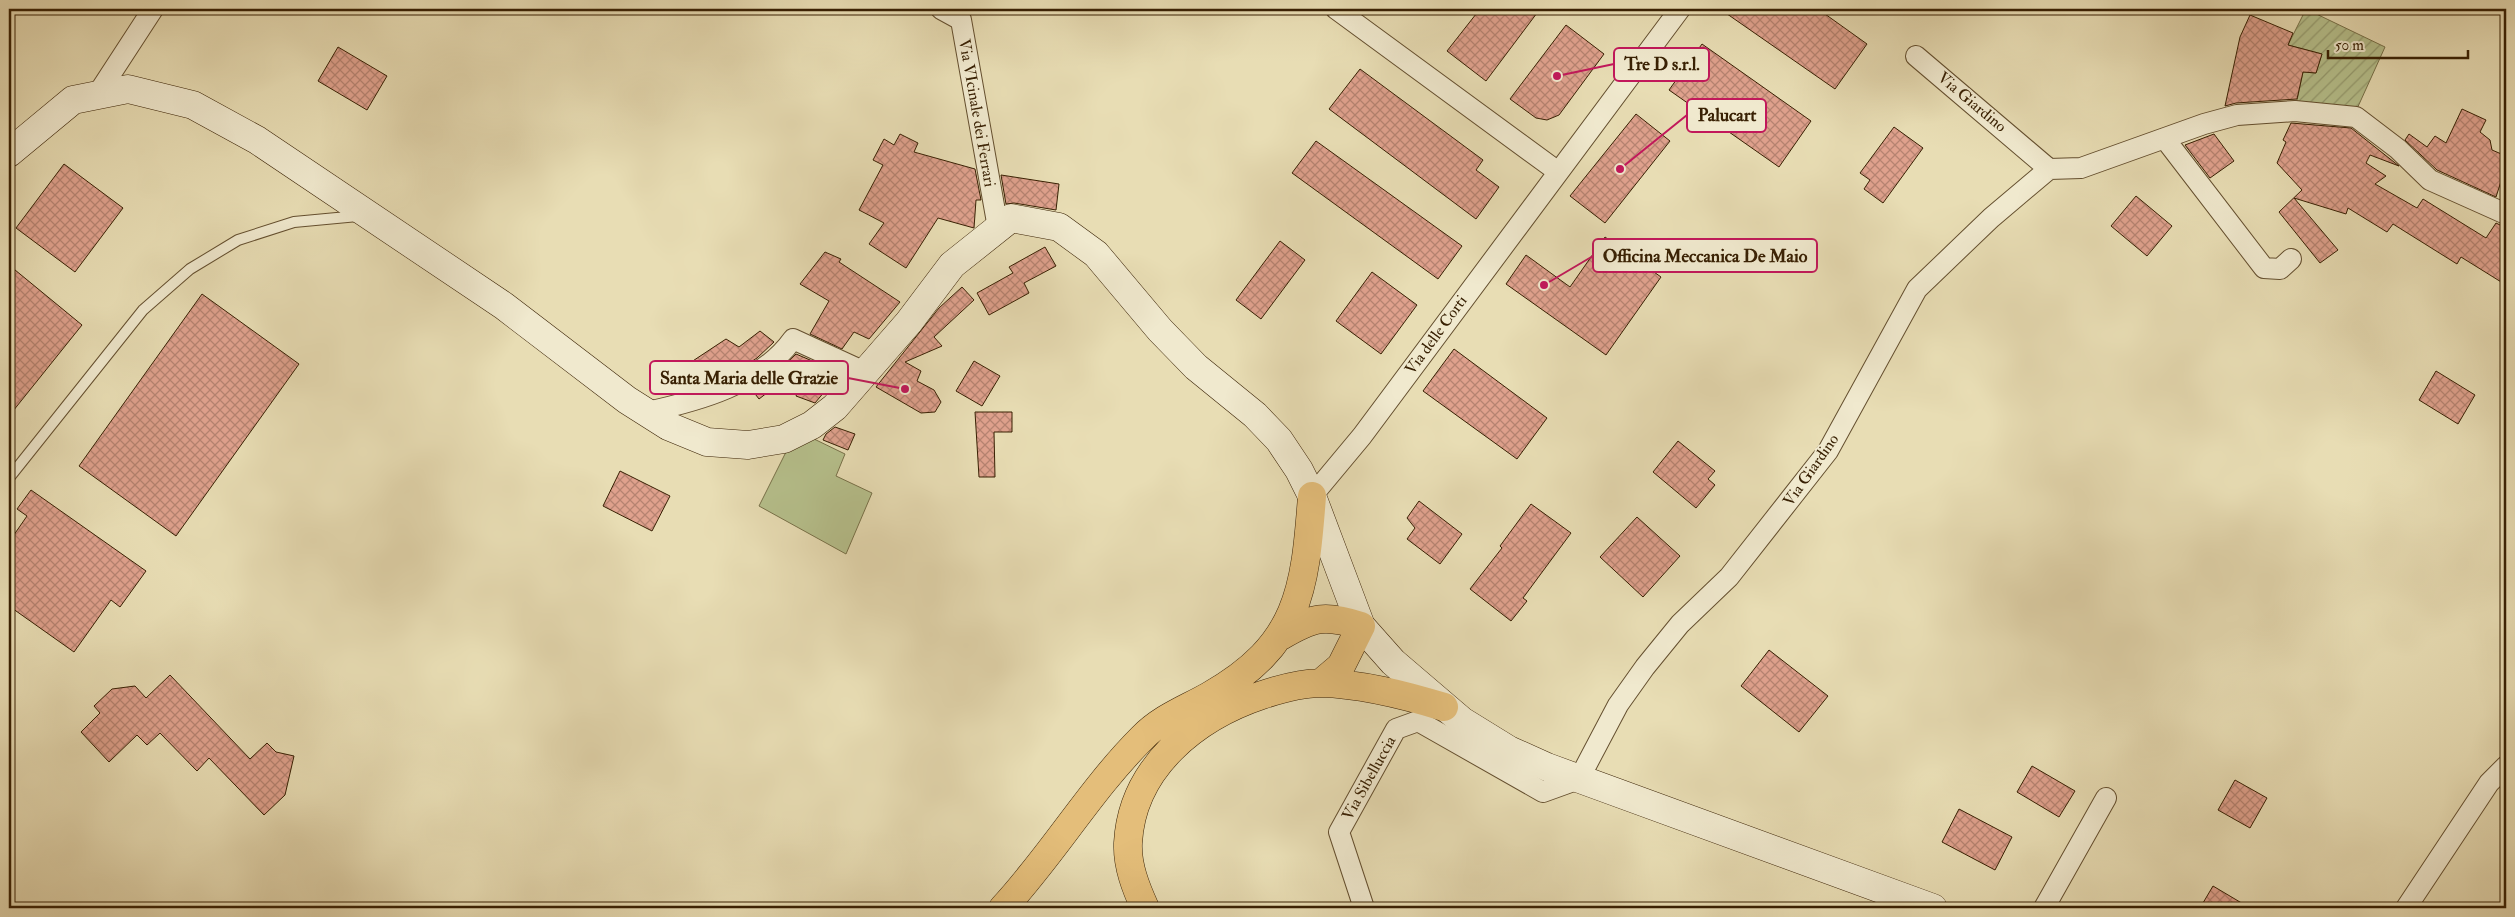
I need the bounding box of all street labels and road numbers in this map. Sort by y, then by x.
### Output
street label: Via VIcinale dei Ferrari [954,37,1000,189]
street label: Via Giardino [1934,67,2011,137]
street label: Via delle Corti [1401,291,1471,379]
street label: Via Giardino [1779,430,1843,510]
street label: Via Sibelluccia [1338,732,1401,824]

